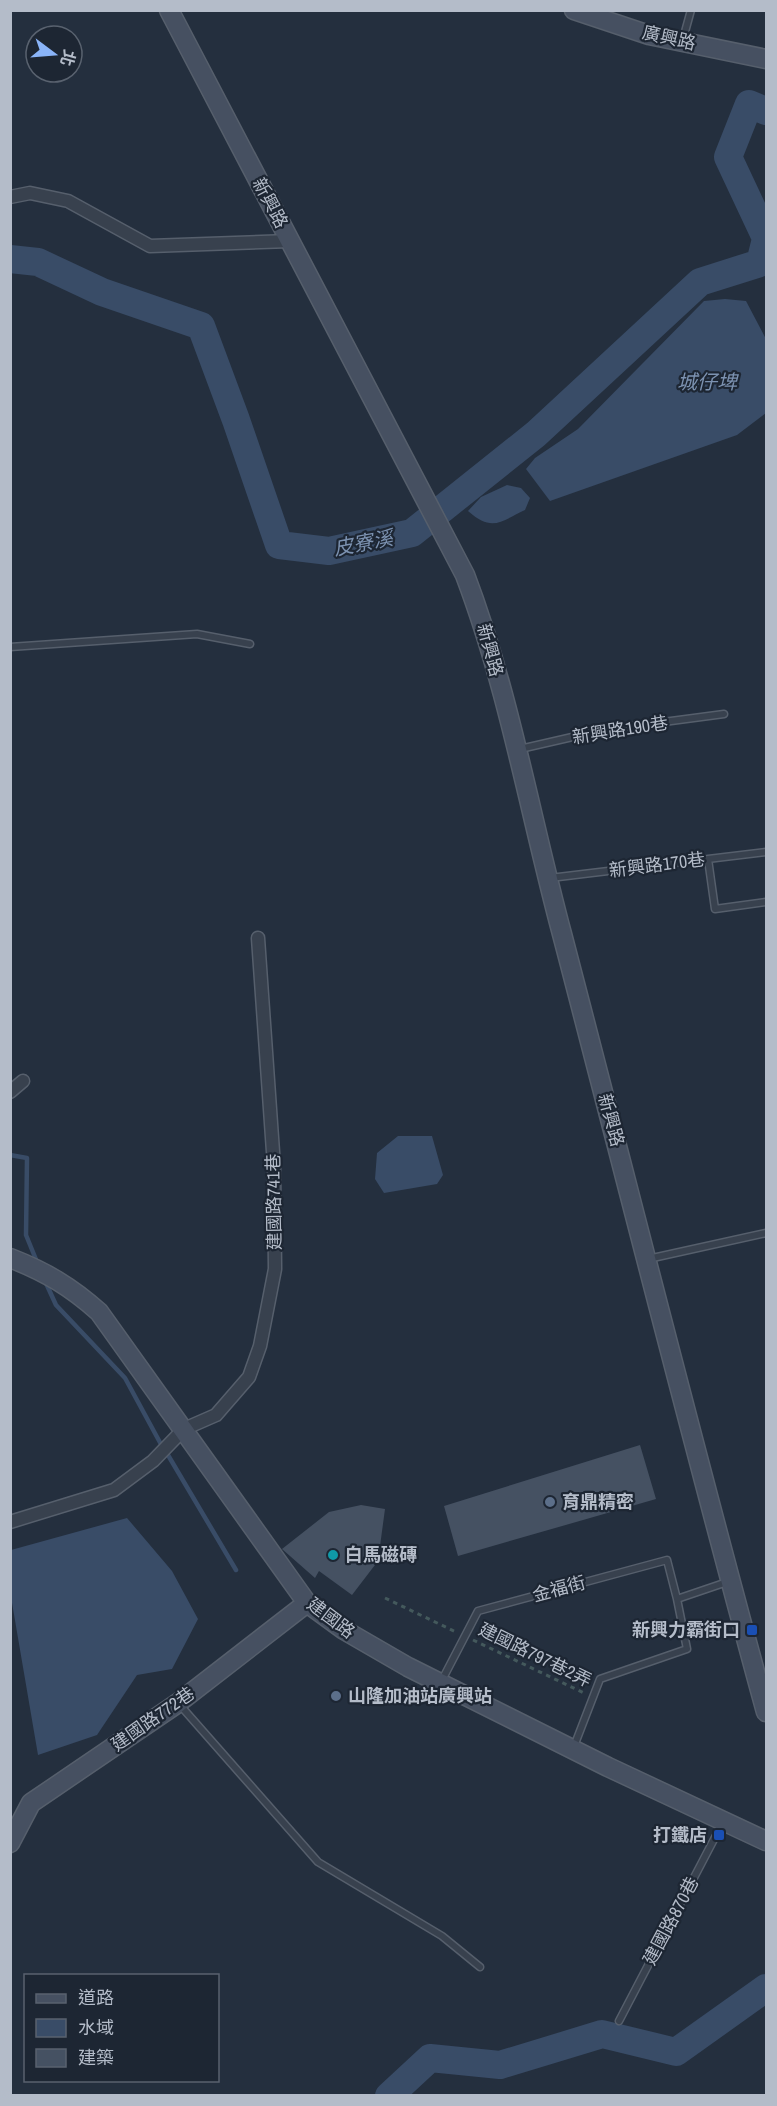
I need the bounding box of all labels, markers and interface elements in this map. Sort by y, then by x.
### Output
street label: 廣興路 [640,19,698,56]
north arrow [24,24,84,84]
text: 北 [56,47,81,69]
street label: 新興路 [247,173,294,232]
water label: 城仔埤 [677,368,739,395]
water label: 皮寮溪 [331,523,398,561]
street label: 新興路 [471,621,510,679]
street label: 新興路190巷 [570,710,670,749]
street label: 新興路170巷 [607,846,706,883]
street label: 新興路 [592,1091,631,1149]
street label: 建國路741巷 [260,1153,287,1251]
place label: 育鼎精密 [562,1489,634,1514]
marker: 育鼎精密 [543,1495,557,1509]
place label: 白馬磁磚 [345,1542,417,1567]
marker: 白馬磁磚 [326,1548,340,1562]
street label: 金福街 [530,1569,588,1608]
street label: 建國路 [302,1591,360,1644]
street label: 建國路797巷2弄 [475,1616,596,1693]
place label: 新興力霸街口 [632,1617,740,1642]
marker: 新興力霸街口 [745,1623,759,1637]
street label: 建國路772巷 [106,1681,199,1757]
place label: 山隆加油站廣興站 [348,1683,492,1708]
marker: 山隆加油站廣興站 [329,1689,343,1703]
place label: 打鐵店 [653,1822,707,1847]
marker: 打鐵店 [712,1828,726,1842]
street label: 建國路870巷 [637,1872,704,1969]
legend [24,1974,219,2082]
text: 道路 [78,1985,114,2010]
text: 水域 [78,2015,114,2040]
text: 建築 [78,2045,114,2070]

